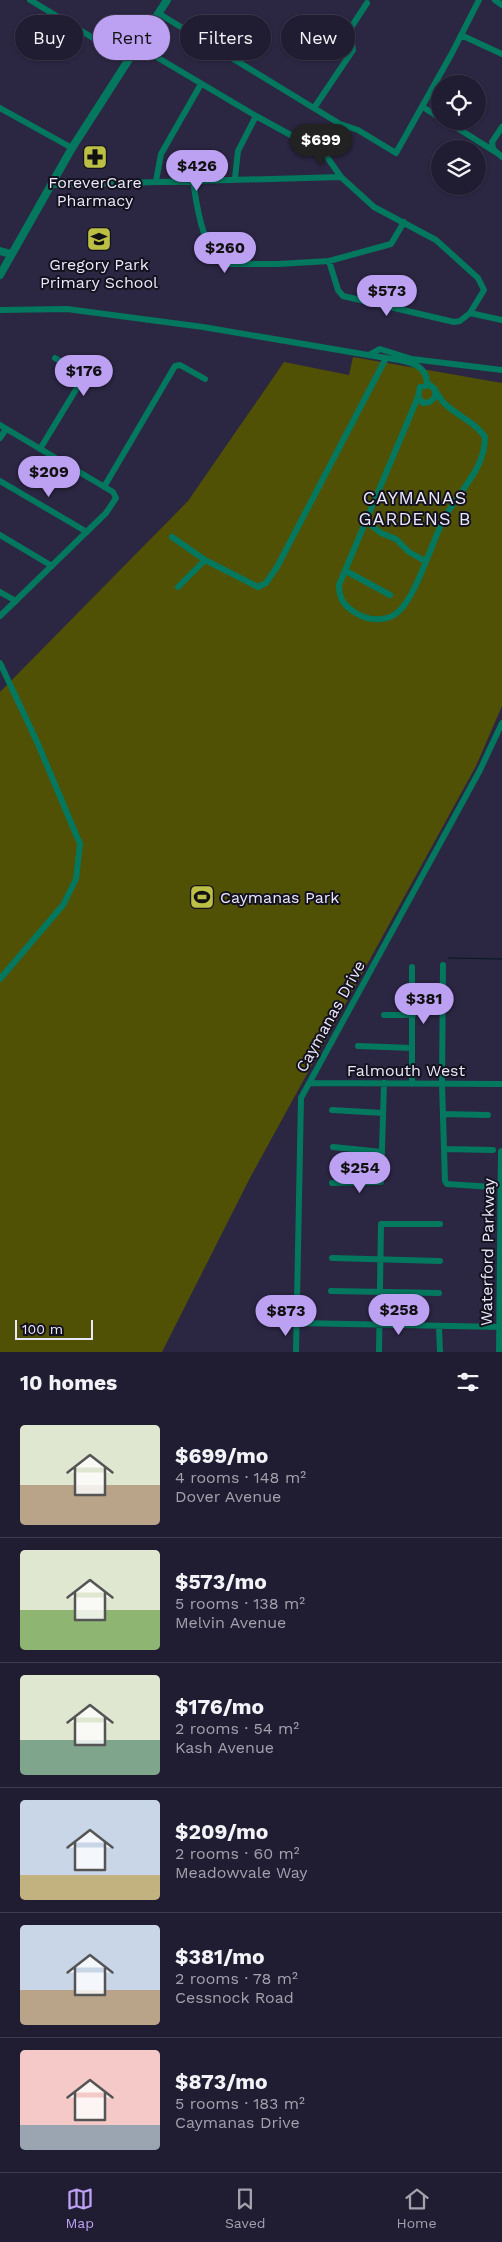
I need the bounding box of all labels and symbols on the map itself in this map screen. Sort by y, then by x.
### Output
pin: $699 [291,124,351,166]
pharmacy icon: ForeverCare Pharmacy [82,144,108,170]
pin: $426 [167,150,227,192]
place label: ForeverCare Pharmacy [48,173,142,210]
school or university icon: Gregory Park Primary School [86,226,112,252]
pin: $260 [195,232,255,274]
place label: Gregory Park Primary School [40,255,158,292]
pin: $573 [357,274,417,317]
pin: $176 [54,354,114,397]
pin: $209 [19,456,79,498]
district label: CAYMANAS GARDENS B [359,487,472,529]
sports icon: Caymanas Park [189,884,215,910]
place label: Caymanas Park [220,888,339,907]
street label: Caymanas Drive [292,957,369,1075]
pin: $381 [394,982,454,1025]
street label: Falmouth West [347,1061,466,1080]
pin: $254 [330,1152,390,1194]
street label: Waterford Parkway [477,1177,498,1326]
pin: $873 [256,1294,316,1337]
pin: $258 [369,1294,429,1336]
scale bar [15,1317,92,1340]

